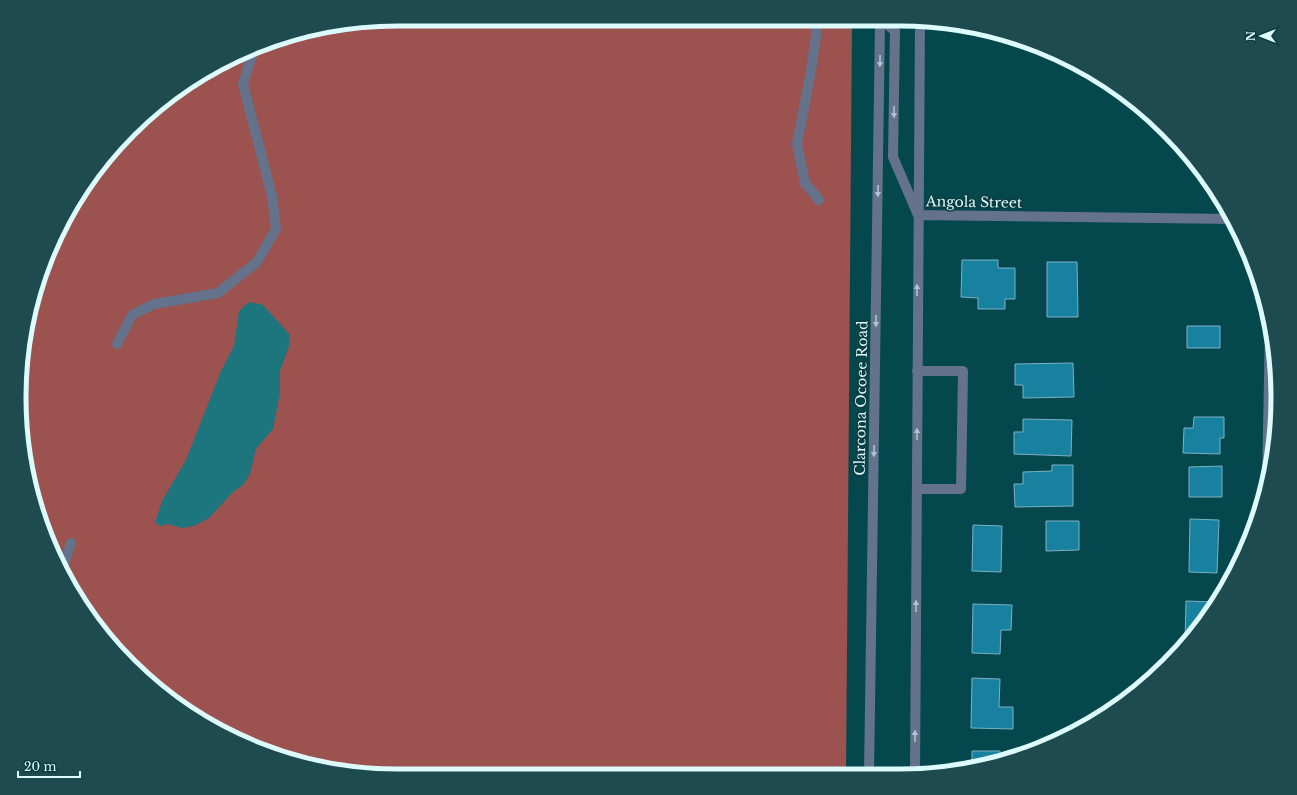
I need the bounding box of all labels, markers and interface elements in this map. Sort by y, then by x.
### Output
north arrow [1241,16,1281,56]
text: N [1244,30,1258,41]
one-way arrow [877,55,883,68]
one-way arrow [891,106,897,119]
one-way arrow [875,185,881,198]
street label: Angola Street [925,192,1023,212]
one-way arrow [914,283,920,296]
one-way arrow [873,315,879,328]
street label: Clarcona Ocoee Road [851,320,871,476]
one-way arrow [914,427,920,440]
one-way arrow [871,445,877,458]
one-way arrow [913,599,919,612]
one-way arrow [912,729,918,742]
scale bar [18,753,80,779]
text: 20 m [24,759,56,774]

